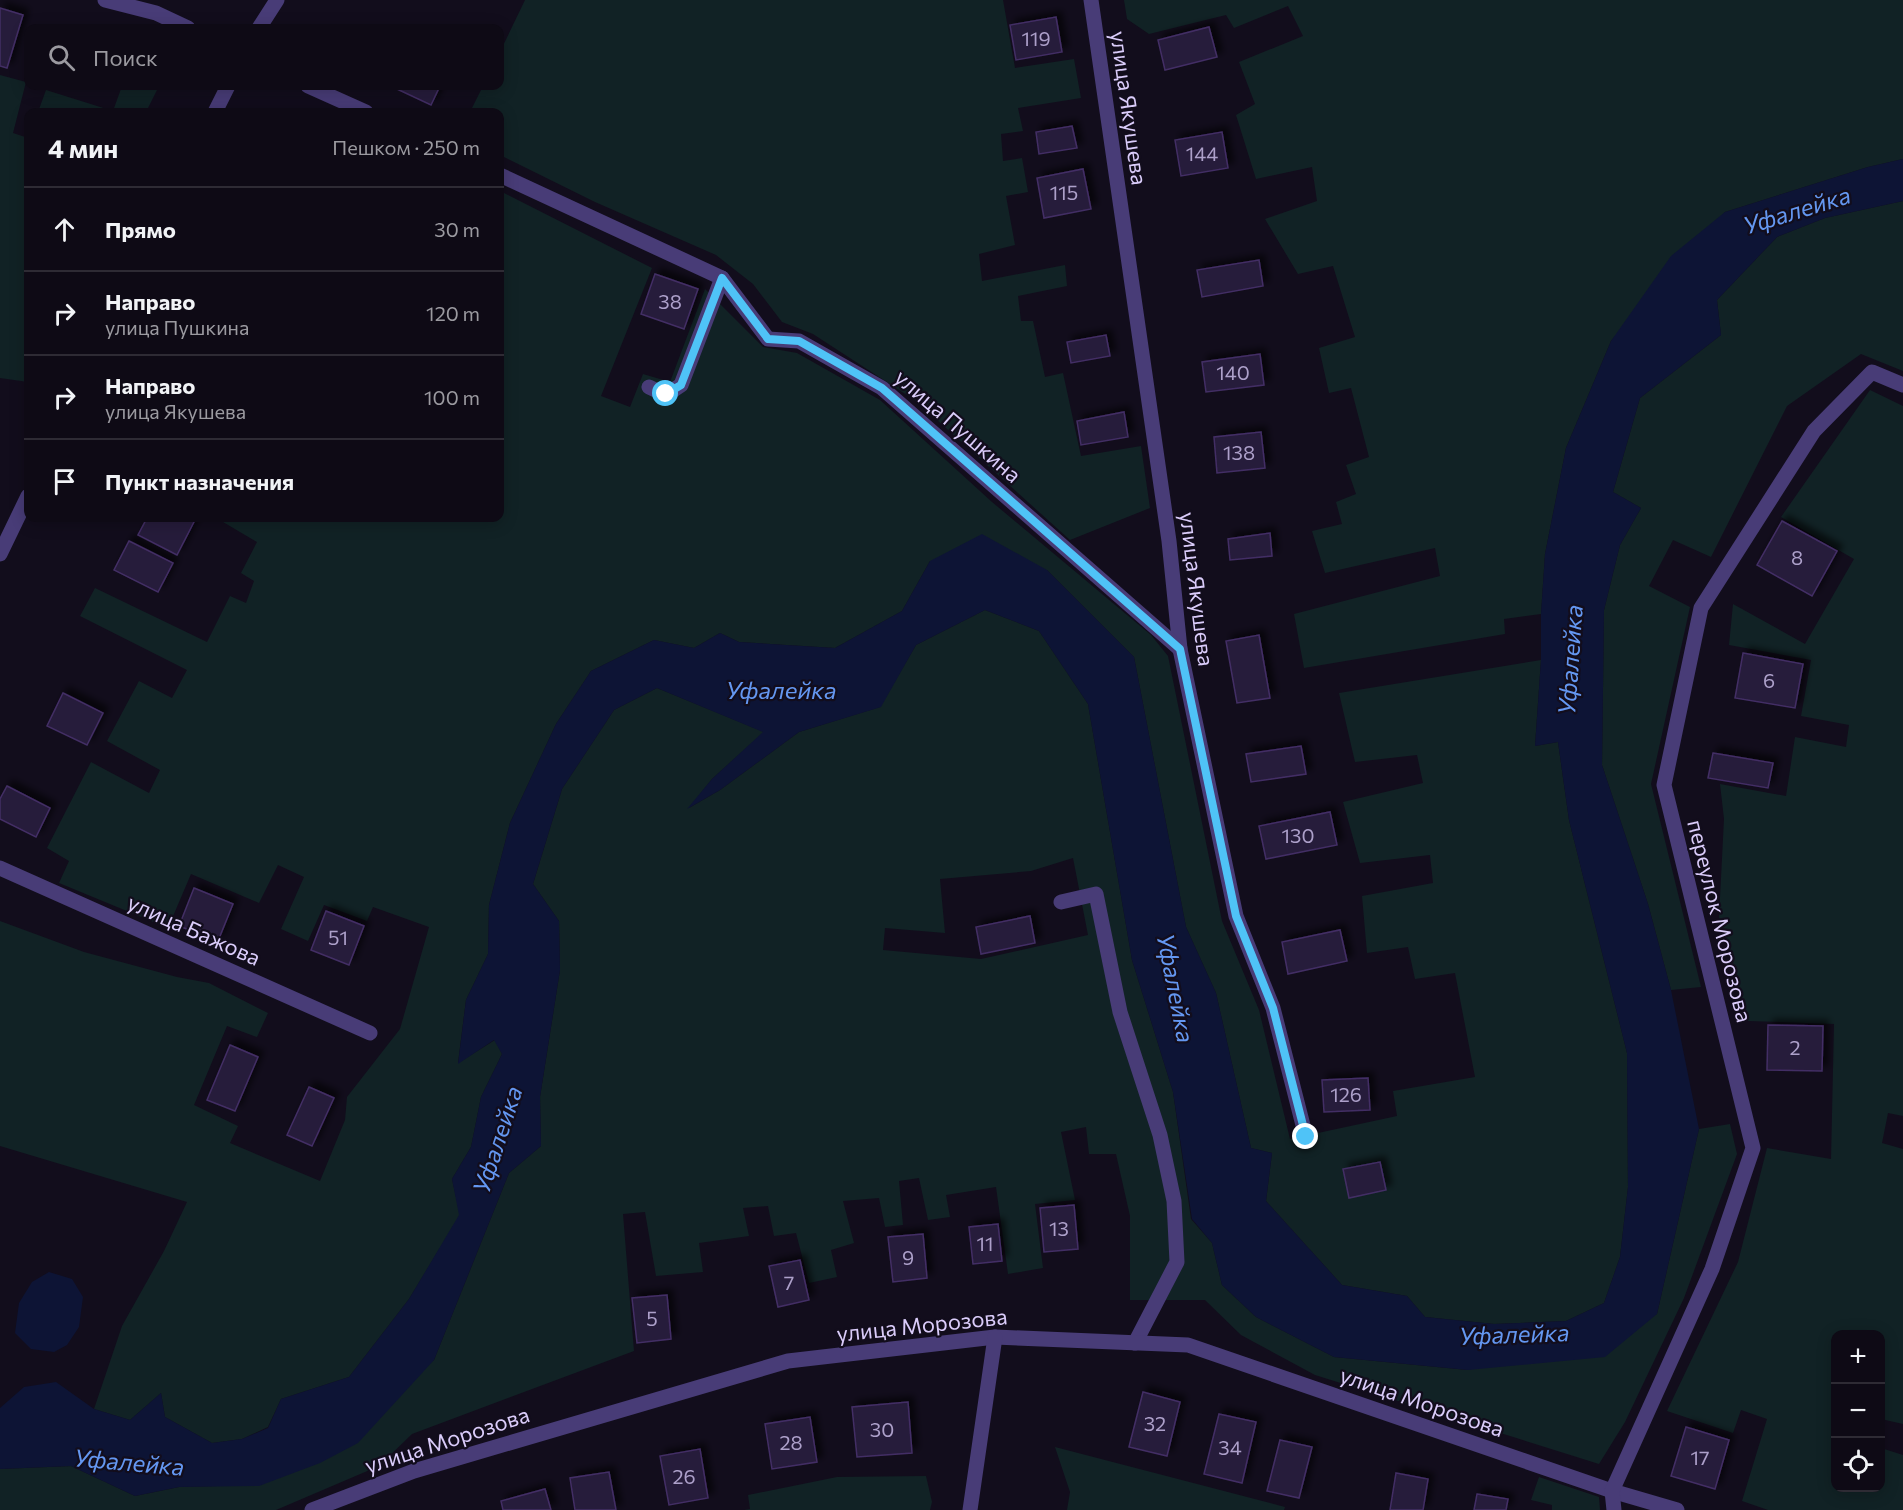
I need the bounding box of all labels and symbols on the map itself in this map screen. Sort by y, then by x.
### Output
house number: 119 [1021,26,1051,50]
street label: улица Якушева [1105,29,1154,187]
house number: 144 [1186,141,1218,165]
water label: Уфалейка [1739,179,1854,240]
house number: 115 [1050,180,1078,204]
house number: 38 [658,289,682,313]
house number: 140 [1216,360,1250,384]
street label: улица Пушкина [890,363,1027,488]
route start [652,380,678,406]
house number: 138 [1223,440,1255,464]
street label: улица Якушева [1175,510,1220,668]
house number: 8 [1791,545,1803,569]
water label: Уфалейка [1551,604,1588,716]
house number: 6 [1763,668,1775,692]
water label: Уфалейка [726,675,836,704]
street label: переулок Морозова [1682,817,1759,1025]
house number: 130 [1281,823,1315,847]
street label: улица Бажова [124,888,265,971]
house number: 51 [328,925,348,949]
water label: Уфалейка [1152,931,1201,1045]
house number: 2 [1789,1035,1801,1059]
water label: Уфалейка [466,1082,527,1197]
house number: 126 [1330,1082,1362,1106]
route end [1292,1123,1318,1149]
house number: 13 [1049,1216,1069,1240]
house number: 11 [976,1231,994,1255]
house number: 9 [902,1245,914,1269]
house number: 7 [784,1270,794,1294]
street label: улица Морозова [835,1302,1009,1347]
house number: 5 [646,1306,658,1330]
water label: Уфалейка [1458,1317,1570,1350]
street label: улица Морозова [1337,1361,1508,1442]
street label: улица Морозова [361,1400,533,1479]
house number: 32 [1144,1411,1166,1435]
house number: 30 [870,1417,894,1441]
house number: 28 [779,1430,803,1454]
house number: 34 [1218,1435,1242,1459]
water label: Уфалейка [73,1442,186,1481]
house number: 17 [1690,1445,1710,1469]
house number: 26 [672,1464,696,1488]

